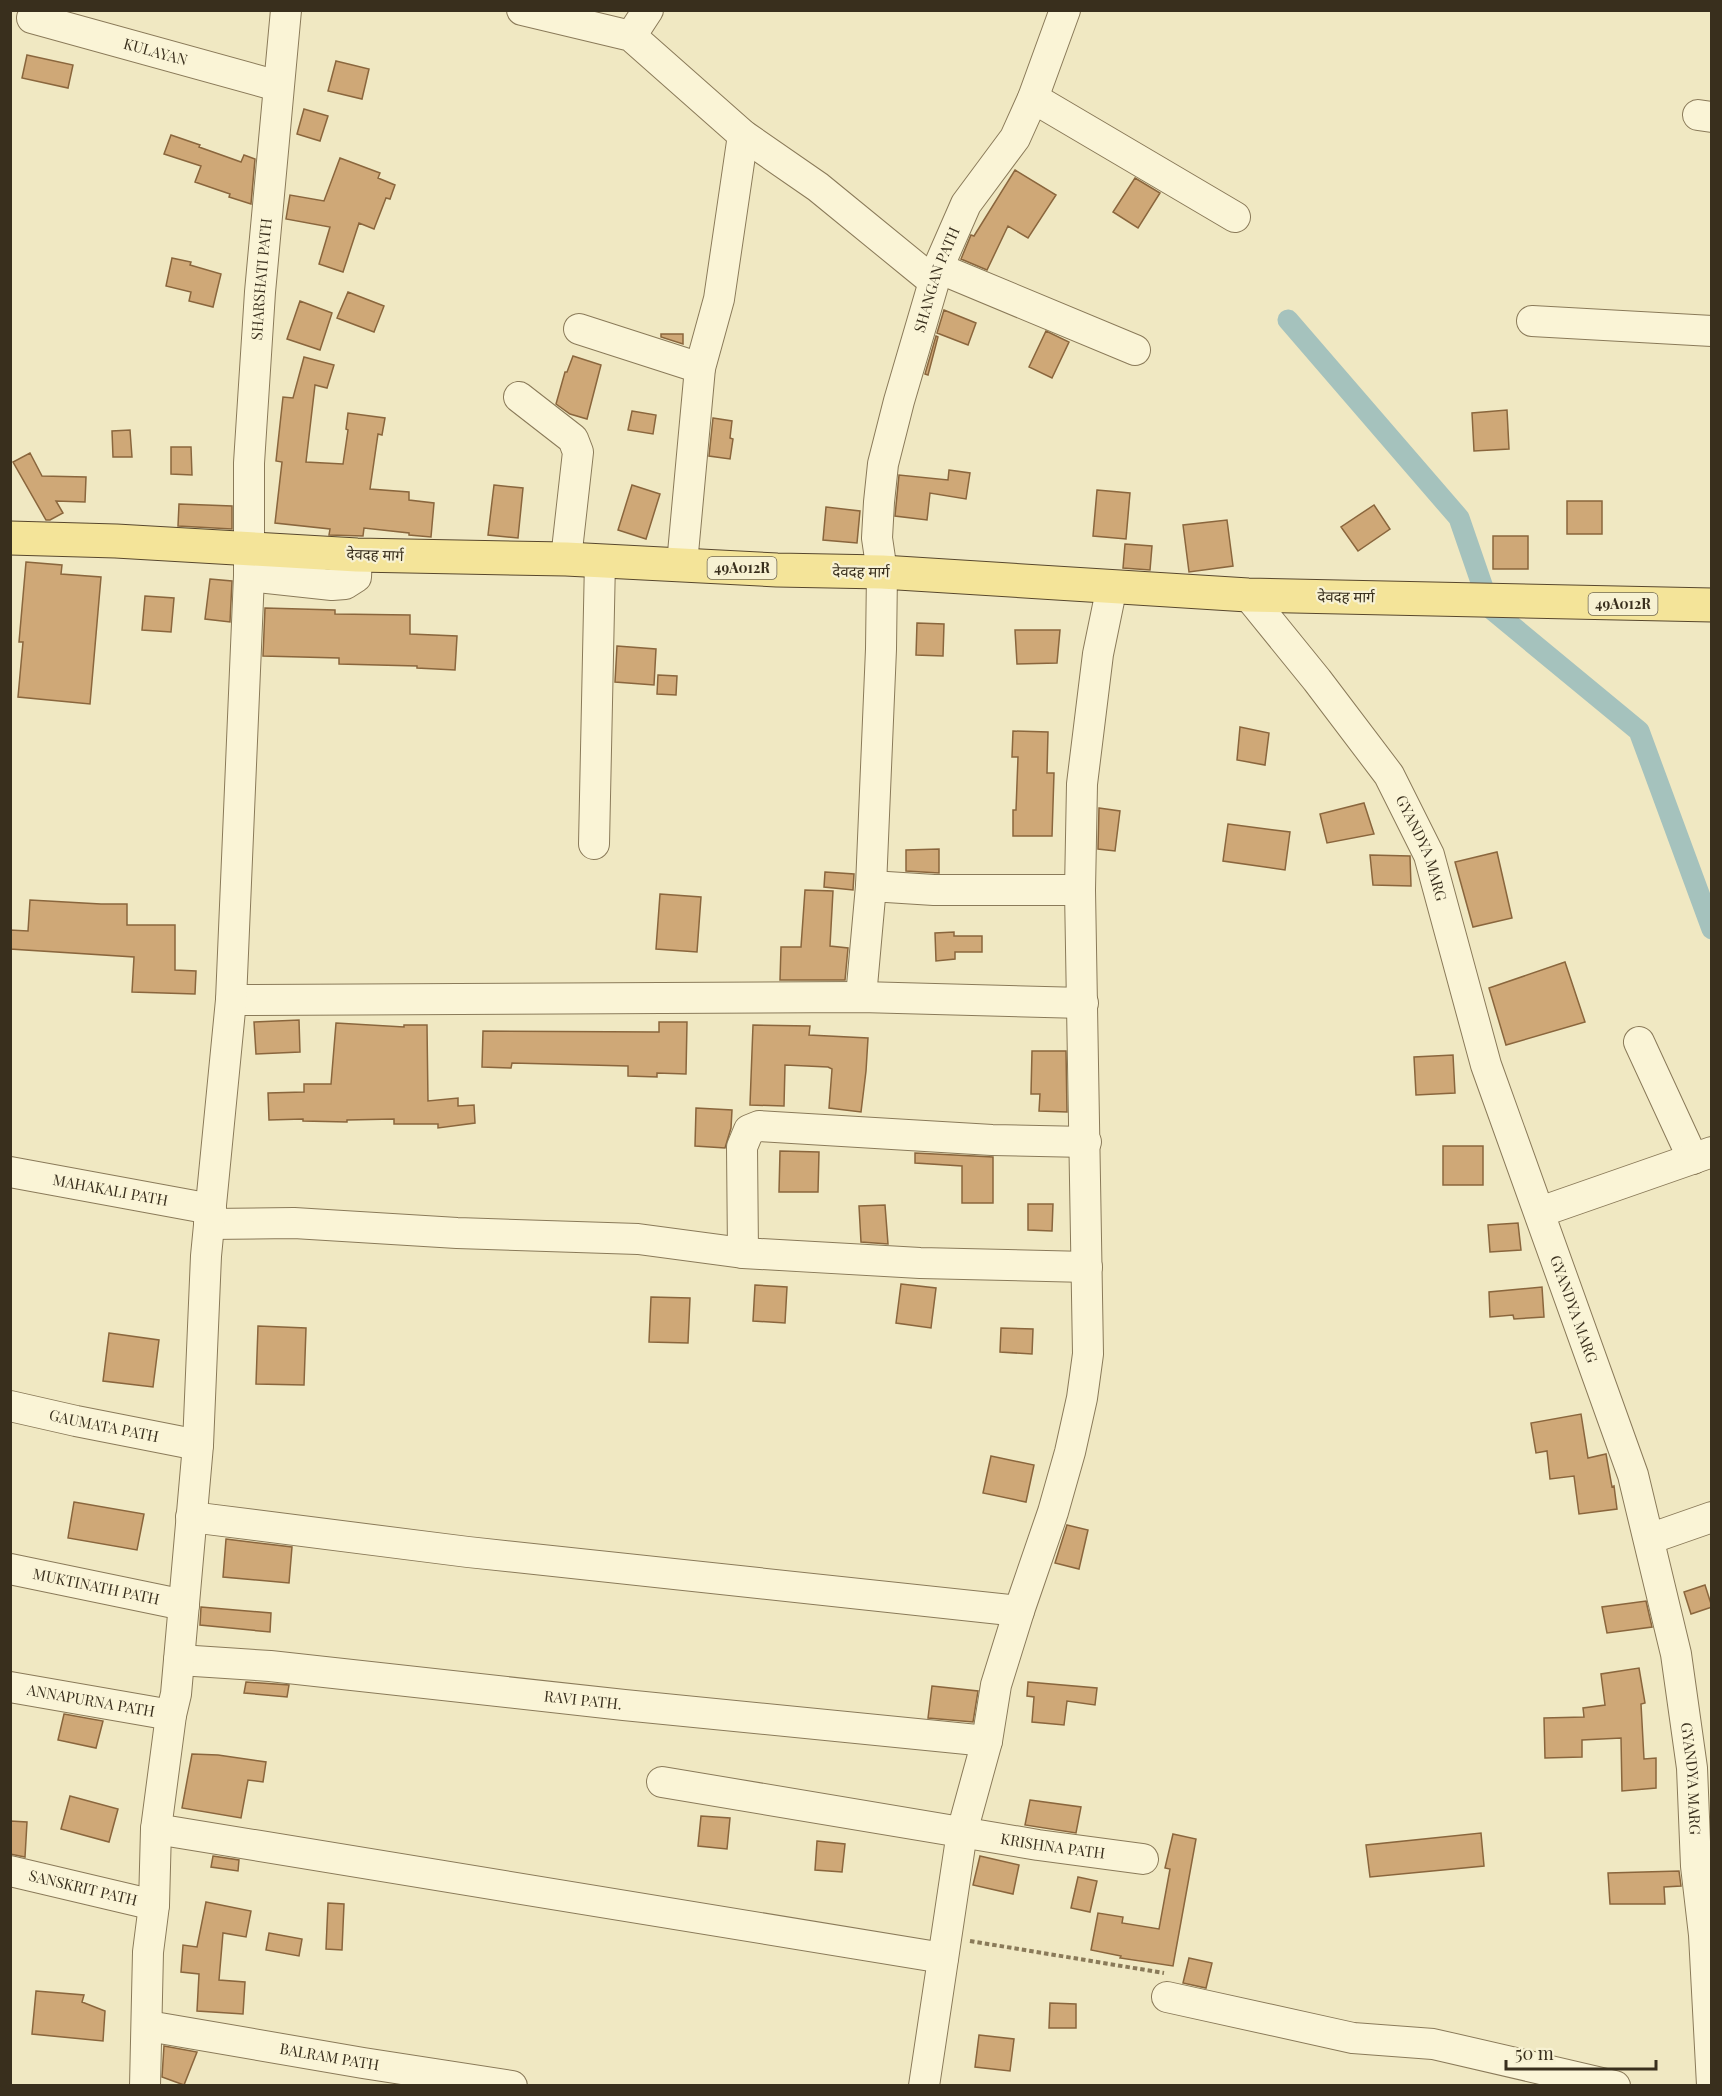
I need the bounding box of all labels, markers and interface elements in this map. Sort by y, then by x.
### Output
street label: KULAYAN [121,33,190,70]
street label: SHARSHATI PATH [246,217,276,341]
street label: SHANGAN PATH [909,223,964,335]
street label: देवदह मार्ग [346,543,405,565]
road number: 49A012R [708,557,777,579]
street label: देवदह मार्ग [832,561,891,582]
street label: देवदह मार्ग [1317,586,1376,607]
road number: 49A012R [1588,593,1658,615]
street label: GYANDYA MARG [1392,791,1452,903]
street label: MAHAKALI PATH [51,1169,170,1210]
street label: GYANDYA MARG [1546,1252,1603,1366]
street label: GAUMATA PATH [47,1404,161,1446]
street label: MUKTINATH PATH [31,1563,161,1609]
street label: ANNAPURNA PATH [24,1679,156,1721]
street label: RAVI PATH. [543,1685,623,1714]
street label: GYANDYA MARG [1677,1721,1706,1836]
street label: KRISHNA PATH [999,1828,1106,1863]
street label: SANSKRIT PATH [27,1865,139,1910]
scale bar [1506,2033,1656,2071]
street label: BALRAM PATH [278,2038,381,2074]
text: 50 m [1515,2041,1554,2065]

